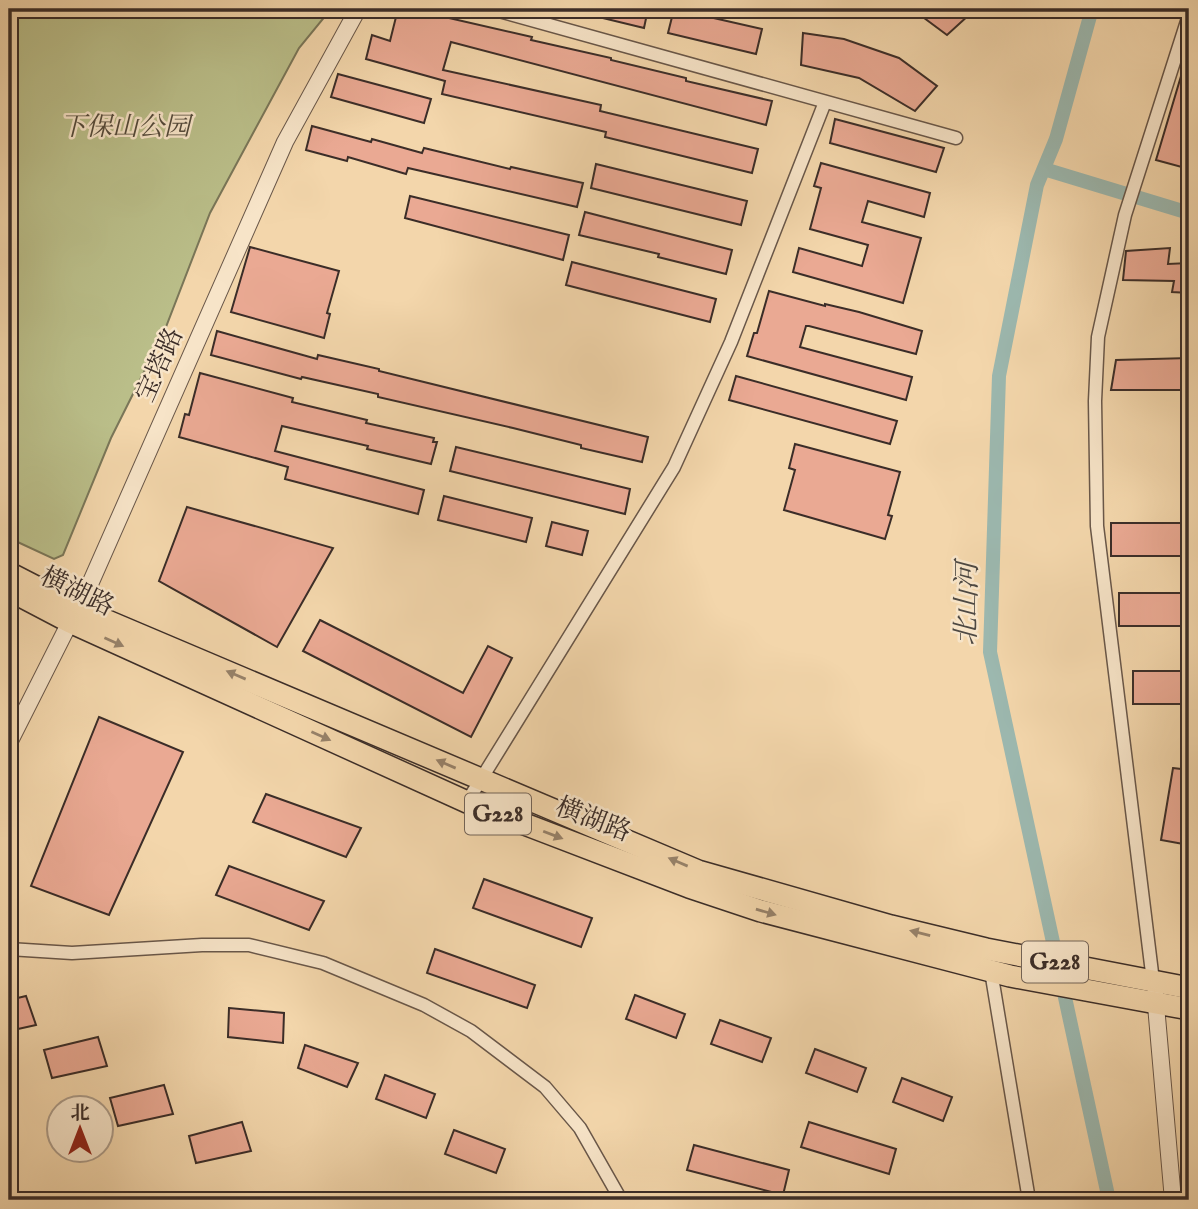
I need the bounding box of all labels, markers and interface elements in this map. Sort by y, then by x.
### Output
park label: 下保山公园 [60,111,194,144]
street label: 宝塔路 [129,323,191,407]
water label: 北山河 [950,557,986,646]
street label: 横湖路 [35,560,119,624]
one-way arrow [104,636,124,648]
one-way arrow [226,670,247,681]
one-way arrow [311,730,331,742]
one-way arrow [435,758,456,769]
street label: 横湖路 [551,791,635,849]
road number: G228 [465,794,531,834]
one-way arrow [542,829,563,840]
one-way arrow [667,857,688,868]
one-way arrow [756,908,777,918]
one-way arrow [908,927,930,938]
road number: G228 [1022,942,1088,982]
north arrow [46,1094,116,1164]
text: 北 [70,1102,90,1126]

